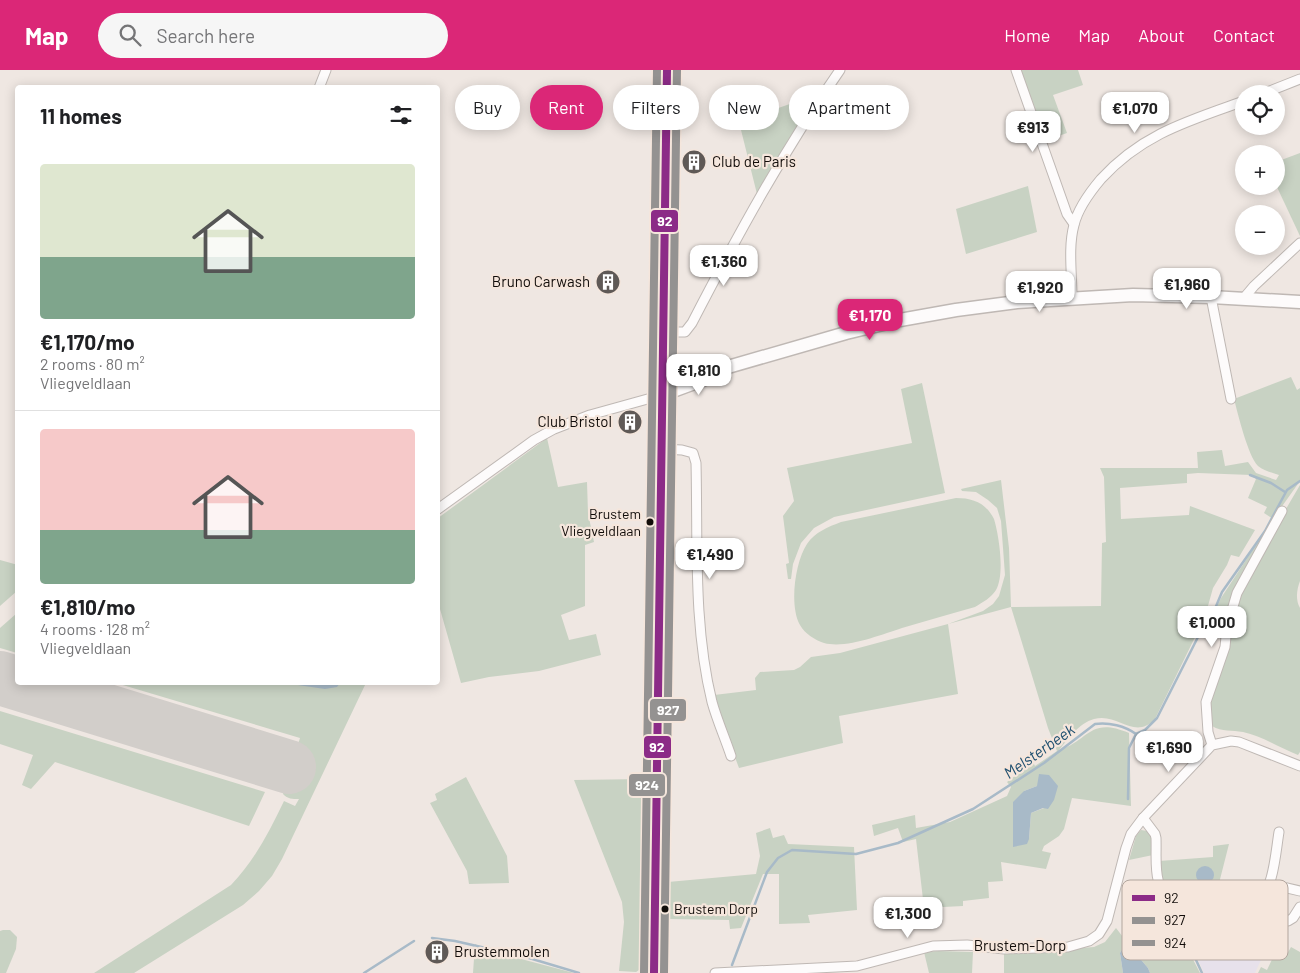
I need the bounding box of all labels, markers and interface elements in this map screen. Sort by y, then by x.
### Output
search box [98,13,448,58]
text: Map [25,21,68,50]
icon: search [116,21,144,49]
text: Search here [156,24,255,47]
text: Home [1004,24,1050,46]
text: Map [1078,24,1110,46]
text: About [1138,24,1185,46]
text: Contact [1213,24,1275,46]
chip: Buy [455,85,520,130]
chip: Rent [530,85,603,130]
chip: Filters [613,85,699,130]
chip: New [709,85,779,130]
chip: Apartment [789,85,909,130]
map controls [1235,85,1285,255]
button: locate [1235,85,1285,135]
pin: €1,070 [1094,92,1176,134]
text: €1,070 [1112,98,1158,117]
icon: filters [387,101,415,129]
text: 11 homes [40,103,122,128]
pin: €913 [1003,111,1063,153]
text: €913 [1017,117,1049,136]
button: + [1235,145,1285,195]
building icon: Club de Paris [681,149,707,175]
place label: Club de Paris [712,152,796,170]
icon: home [183,196,273,286]
button: − [1235,205,1285,255]
line badge: 92 [650,209,679,233]
text: 92 [657,212,673,229]
pin: €1,360 [683,244,765,287]
text: €1,360 [701,251,747,270]
pin: €1,960 [1146,268,1228,310]
building icon: Bruno Carwash [595,269,621,295]
pin: €1,920 [999,270,1081,313]
place label: Bruno Carwash [492,272,590,290]
text: €1,960 [1164,274,1210,293]
text: €1,920 [1017,277,1063,296]
pin: €1,170 [829,298,911,341]
text: €1,170 [849,305,891,324]
text: €1,170/mo [40,329,135,354]
text: 2 rooms · 80 m² [40,354,145,373]
pin: €1,810 [658,354,740,396]
text: €1,810 [677,360,721,379]
text: Vliegveldlaan [40,373,131,392]
building icon: Club Bristol [617,409,643,435]
place label: Club Bristol [537,412,612,430]
icon: home [183,462,273,552]
place label: Brustem Vliegveldlaan [561,505,641,539]
marker: Brustem Vliegveldlaan [645,517,655,527]
pin: €1,490 [669,538,751,580]
text: €1,490 [686,544,734,563]
text: €1,810/mo [40,594,135,619]
pin: €1,000 [1171,606,1253,648]
text: €1,000 [1189,612,1236,631]
text: 4 rooms · 128 m² [40,619,150,638]
text: Vliegveldlaan [40,638,131,657]
line badge: 927 [649,698,687,722]
text: 927 [657,701,679,718]
water label: Melsterbeek [1000,719,1078,782]
pin: €1,690 [1128,730,1210,773]
line badge: 92 [643,735,672,759]
text: €1,690 [1146,737,1192,756]
text: 92 [649,738,665,755]
line badge: 924 [628,773,666,797]
text: 924 [635,776,659,793]
legend [1122,880,1288,960]
text: 92 [1164,889,1179,906]
pin: €1,300 [867,896,949,939]
place label: Brustem Dorp [674,900,758,917]
text: €1,300 [885,903,931,922]
marker: Brustem Dorp [660,904,670,914]
text: 927 [1164,911,1186,928]
text: 924 [1164,934,1187,951]
street label: Brustem-Dorp [974,936,1066,954]
building icon: Brustemmolen [424,939,450,965]
place label: Brustemmolen [454,942,550,960]

